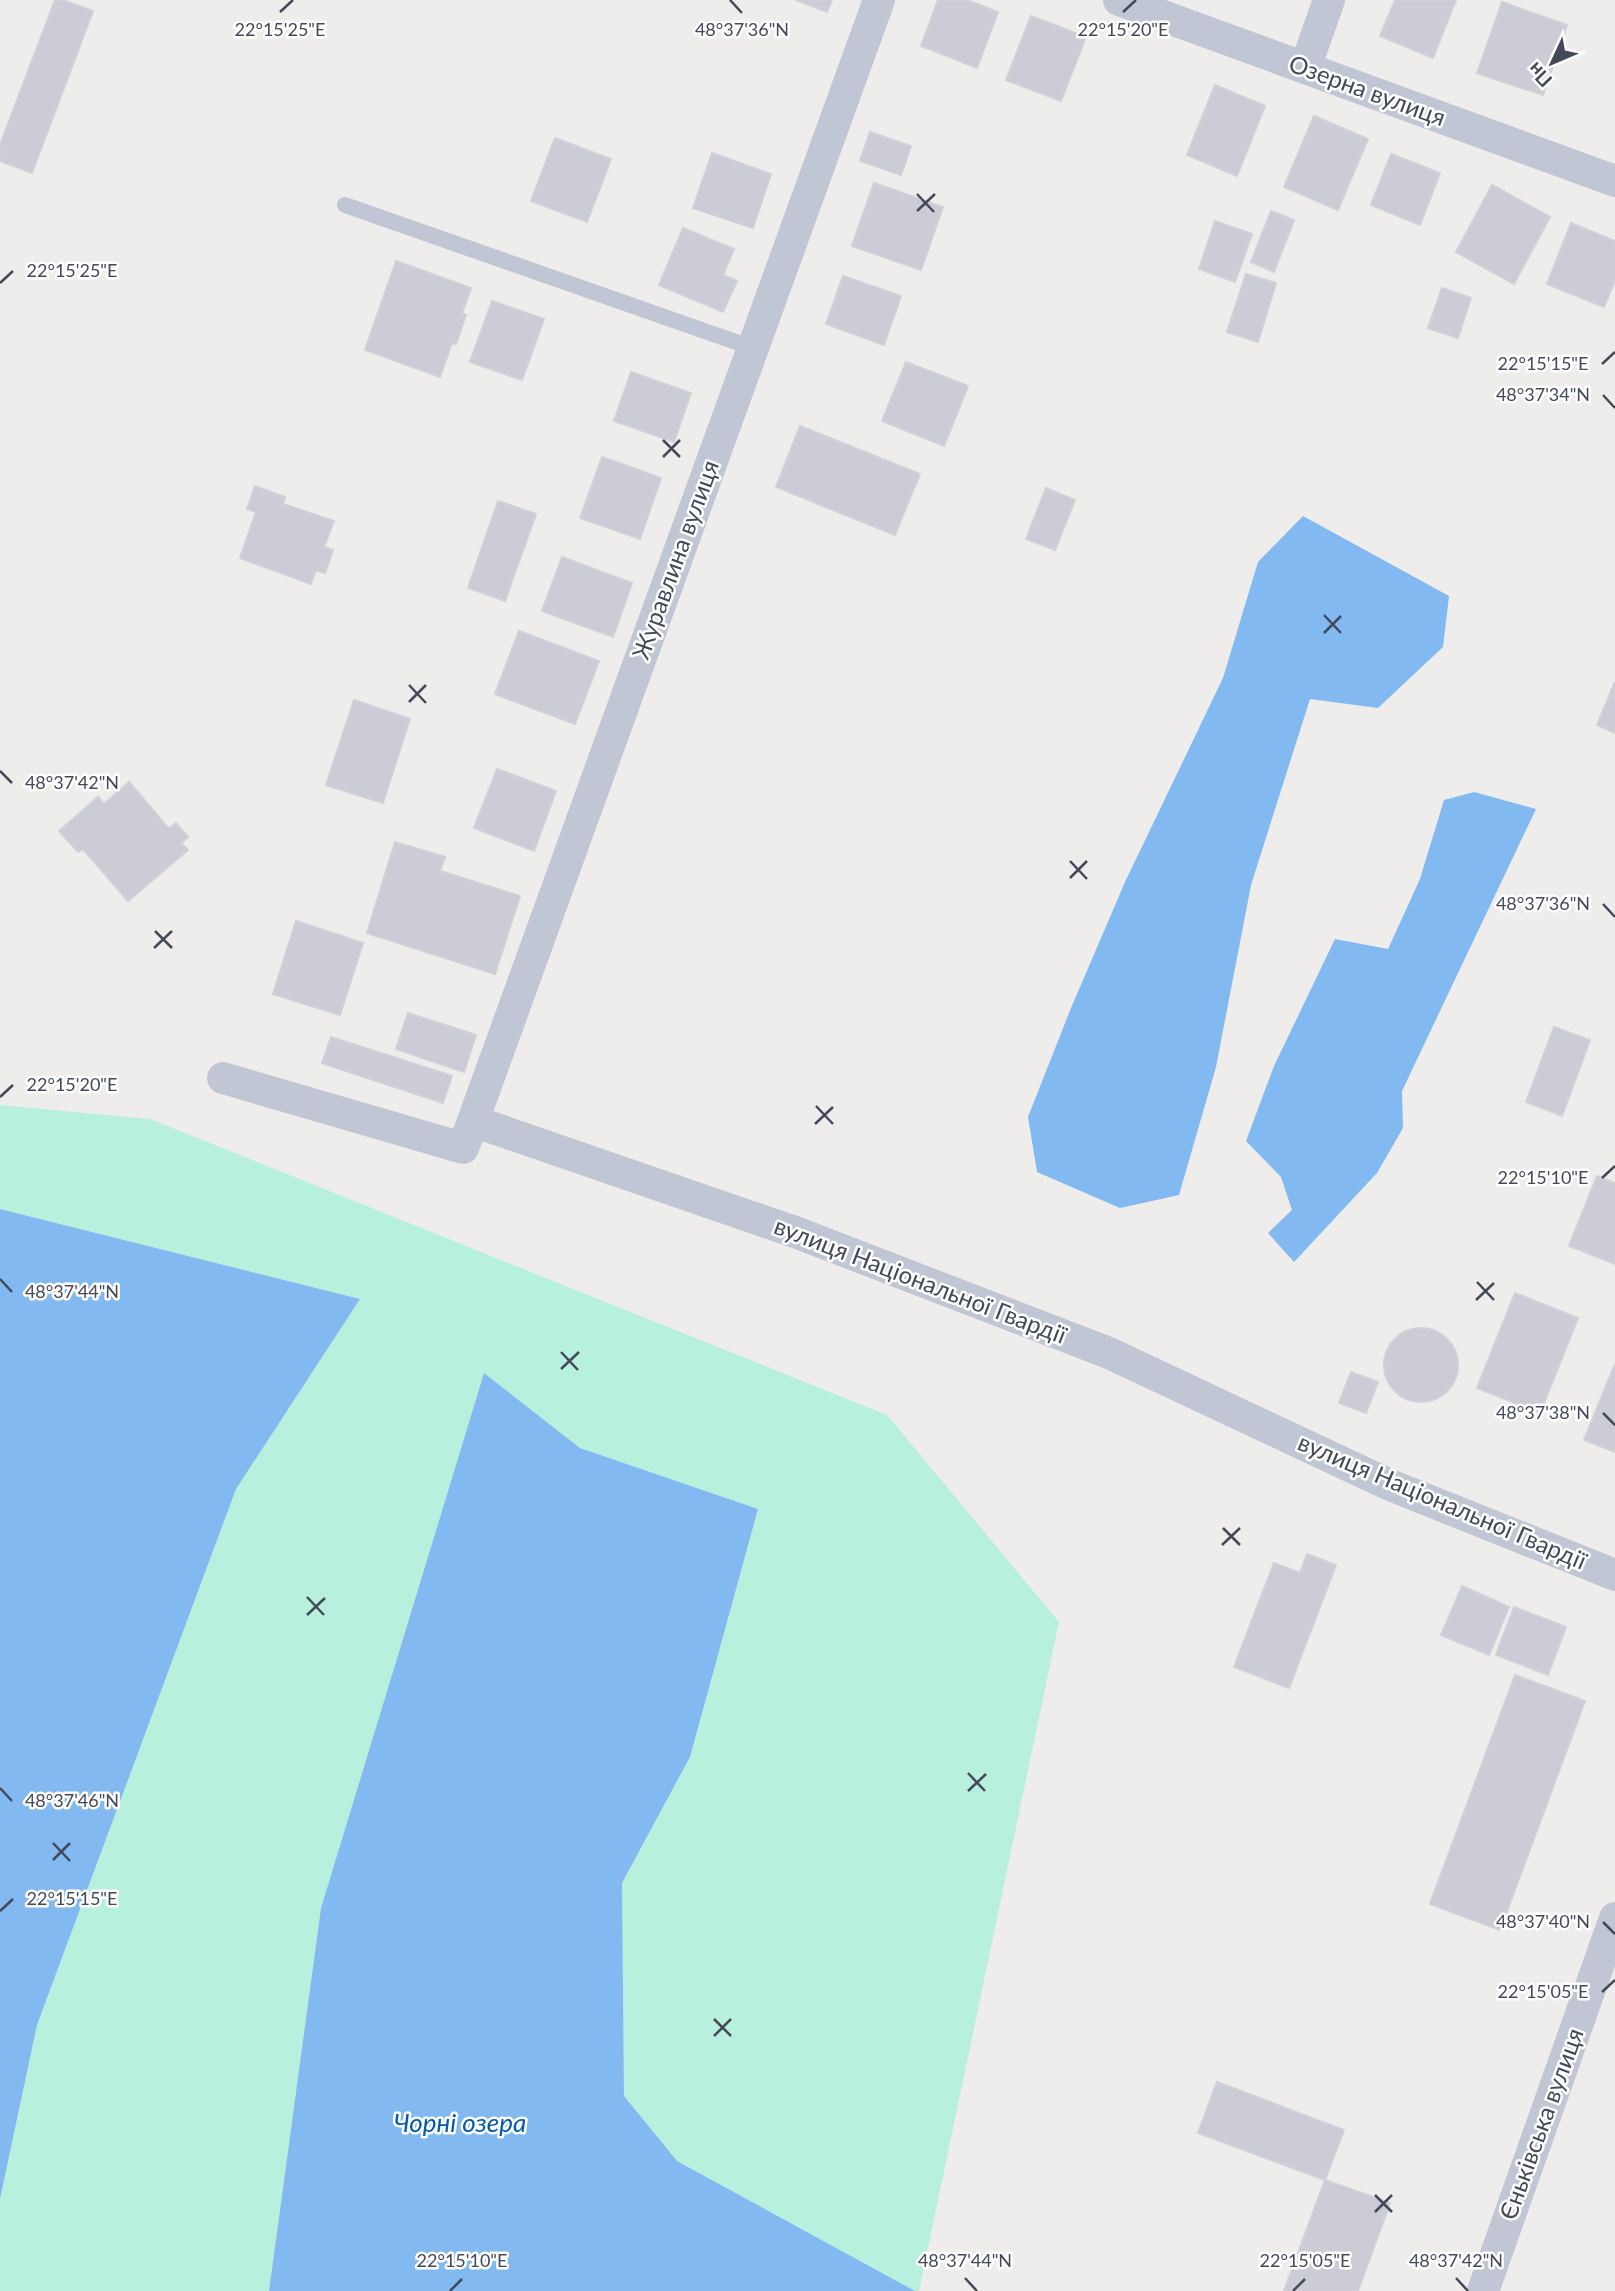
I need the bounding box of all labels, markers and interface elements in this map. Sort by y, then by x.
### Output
text: 22°15'25"E [235,18,325,40]
text: 48°37'36"N [695,18,789,40]
text: 22°15'20"E [1078,18,1168,40]
north arrow [1517,28,1587,98]
street label: Озерна вулиця [1285,48,1450,131]
text: Пн [1523,58,1556,92]
text: 22°15'25"E [27,259,117,281]
text: 22°15'15"E [1498,352,1588,374]
text: 48°37'34"N [1496,383,1590,405]
street label: Журавлина вулиця [625,456,724,663]
text: 48°37'42"N [25,771,119,793]
text: 48°37'36"N [1496,892,1590,914]
text: 22°15'20"E [27,1073,117,1095]
text: 22°15'10"E [1498,1166,1588,1188]
street label: вулиця Національної Гвардії [770,1210,1072,1349]
text: 48°37'44"N [25,1280,119,1302]
text: 48°37'38"N [1496,1401,1590,1423]
street label: вулиця Національної Гвардії [1294,1427,1592,1575]
text: 48°37'46"N [25,1789,119,1811]
text: 22°15'15"E [27,1887,117,1909]
text: 48°37'40"N [1496,1910,1590,1932]
text: 22°15'05"E [1498,1980,1588,2002]
street label: Єньківська вулиця [1492,2024,1589,2223]
water label: Чорні озера [394,2106,526,2138]
text: 22°15'10"E [417,2249,507,2271]
text: 48°37'44"N [918,2249,1012,2271]
text: 22°15'05"E [1260,2249,1350,2271]
text: 48°37'42"N [1409,2249,1503,2271]

